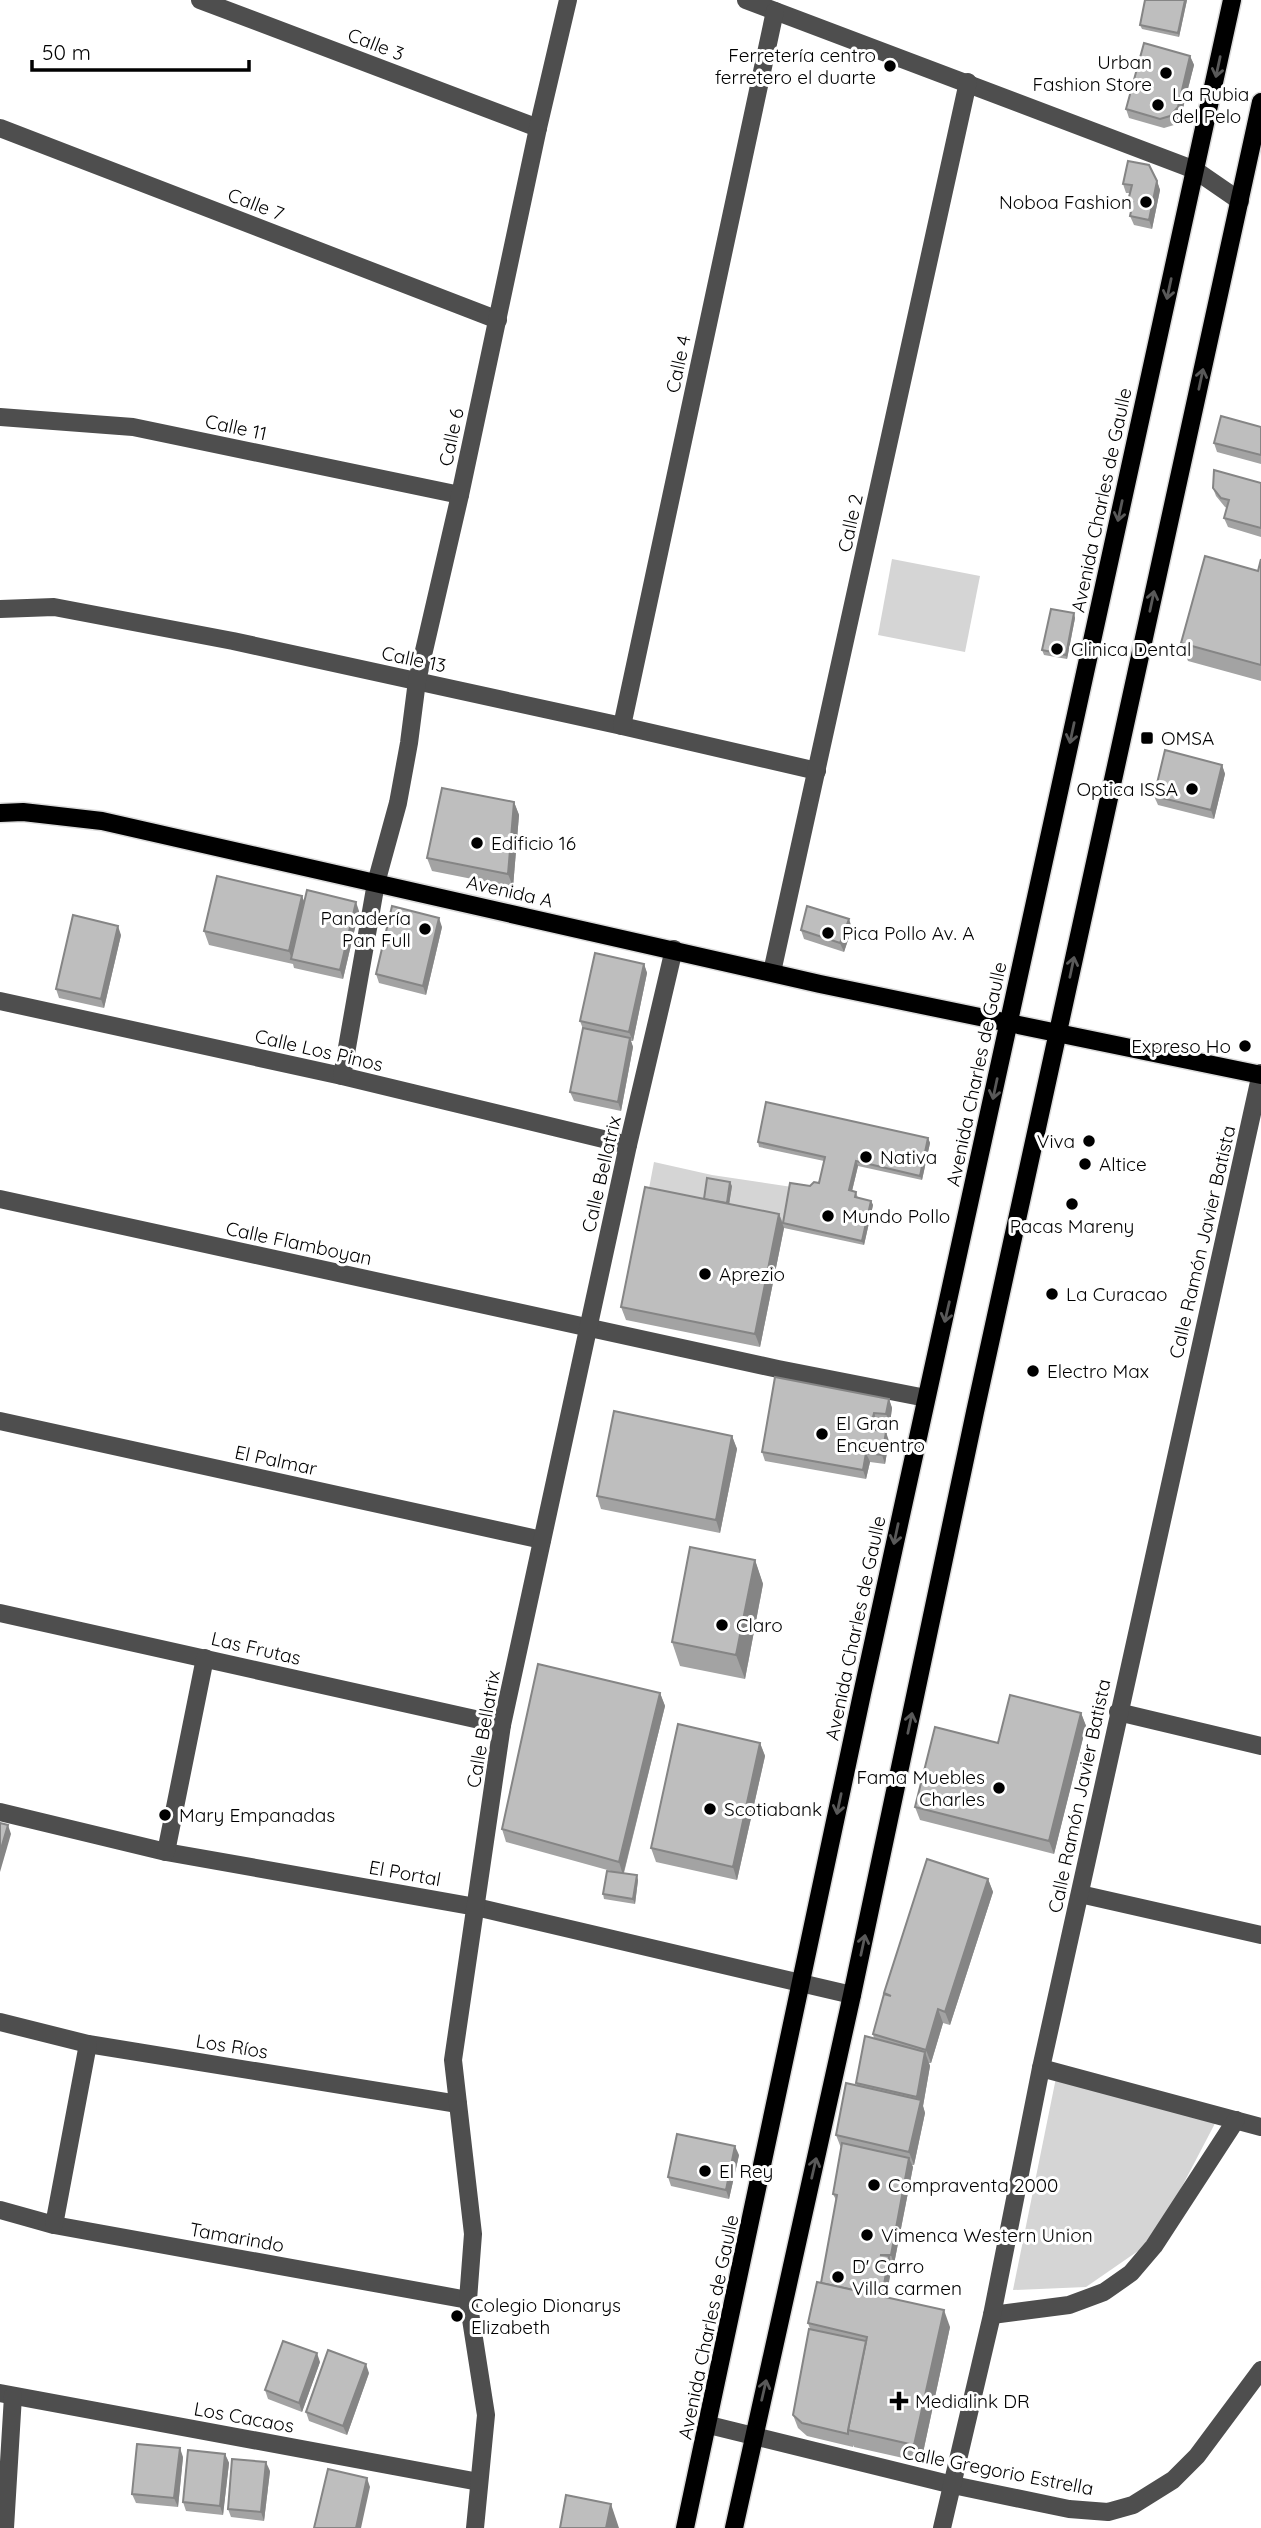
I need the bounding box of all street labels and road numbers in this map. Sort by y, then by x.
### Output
street label: Calle 3 [344,22,408,66]
street label: Calle 7 [225,182,288,226]
street label: Calle 4 [660,333,696,395]
street label: Avenida Charles de Gaulle [1065,385,1137,615]
street label: Calle 6 [433,406,469,468]
street label: Calle 11 [203,409,269,445]
street label: Calle 2 [832,492,868,554]
street label: Calle 13 [380,640,448,678]
street label: Avenida A [464,869,556,913]
street label: Avenida Charles de Gaulle [940,959,1012,1189]
street label: Calle Los Pinos [253,1024,386,1076]
street label: Calle Bellatrix [576,1113,626,1235]
street label: Calle Ramón Javier Batista [1163,1123,1241,1361]
street label: Calle Flamboyan [224,1216,374,1270]
street label: El Palmar [233,1440,320,1481]
street label: Avenida Charles de Gaulle [819,1513,891,1743]
street label: Las Frutas [209,1626,303,1670]
street label: Calle Bellatrix [461,1668,505,1790]
street label: Calle Ramón Javier Batista [1042,1677,1116,1915]
street label: El Portal [367,1855,443,1891]
street label: Los Ríos [194,2028,270,2064]
street label: Avenida Charles de Gaulle [672,2212,744,2442]
street label: Tamarindo [188,2217,286,2257]
street label: Los Cacaos [192,2396,296,2438]
street label: Calle Gregorio Estrella [900,2440,1096,2500]

